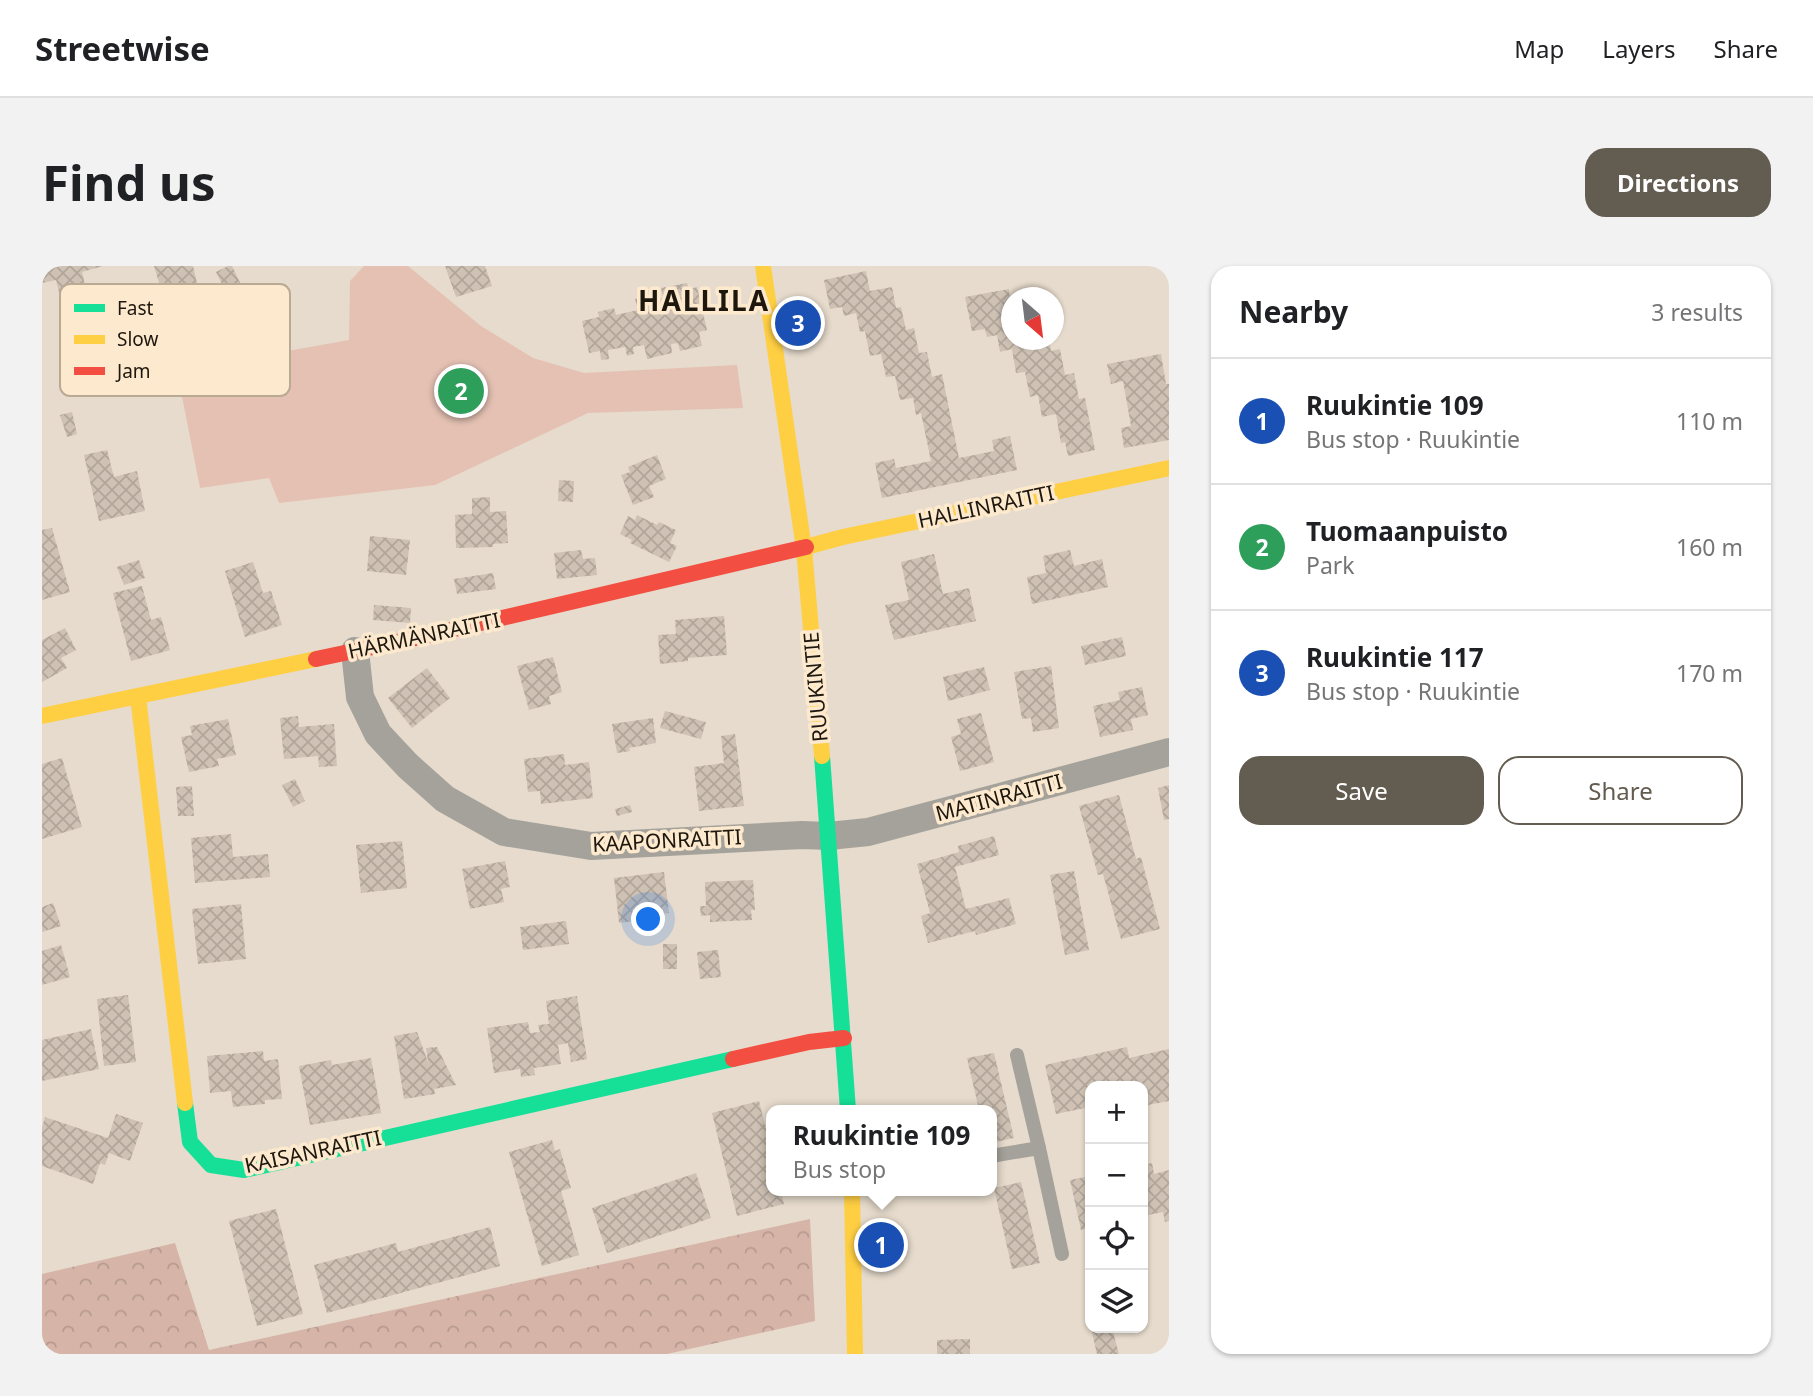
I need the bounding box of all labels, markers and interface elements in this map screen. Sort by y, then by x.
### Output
text: Streetwise [35,26,210,71]
text: Map [1514,32,1564,65]
text: Layers [1602,32,1676,65]
text: Share [1714,32,1778,65]
button: Directions [1585,148,1771,217]
text: Find us [42,149,216,215]
district label: HALLILA [638,281,770,319]
legend [60,284,290,396]
north arrow [1001,287,1064,350]
text: Nearby [1239,291,1348,332]
text: Fast [117,295,154,321]
text: 3 results [1651,296,1743,328]
pin: 3 [775,297,821,349]
text: Slow [117,326,158,352]
text: Jam [115,358,151,384]
pin: 2 [438,365,484,417]
text: Ruukintie 109 [1306,387,1484,423]
text: 1 [1255,405,1269,437]
text: 110 m [1676,405,1743,437]
text: Bus stop · Ruukintie [1306,423,1520,455]
street label: HALLINRAITTI [915,478,1056,534]
text: Tuomaanpuisto [1306,513,1508,549]
text: 2 [1255,531,1269,563]
text: 160 m [1676,531,1743,563]
text: Park [1306,549,1355,581]
street label: HÄRMÄNRAITTI [345,605,502,665]
street label: RUUKINTIE [796,631,834,743]
text: Ruukintie 117 [1306,639,1484,675]
text: 3 [1255,657,1269,689]
text: 170 m [1676,657,1743,689]
text: Bus stop · Ruukintie [1306,675,1520,707]
button: Save [1239,756,1484,825]
button: Share [1498,756,1743,825]
street label: MATINRAITTI [932,767,1065,827]
street label: KAAPONRAITTI [592,822,742,858]
your location [631,902,665,936]
map controls [1085,1081,1148,1333]
button: + [1085,1081,1148,1144]
popup [766,1105,997,1196]
text: Ruukintie 109 [793,1117,970,1153]
street label: KAISANRAITTI [242,1123,384,1179]
button: − [1085,1144,1148,1207]
text: Bus stop [793,1153,886,1185]
button: locate [1085,1207,1148,1270]
pin: 1 [858,1219,904,1271]
button: layers [1085,1270,1148,1333]

